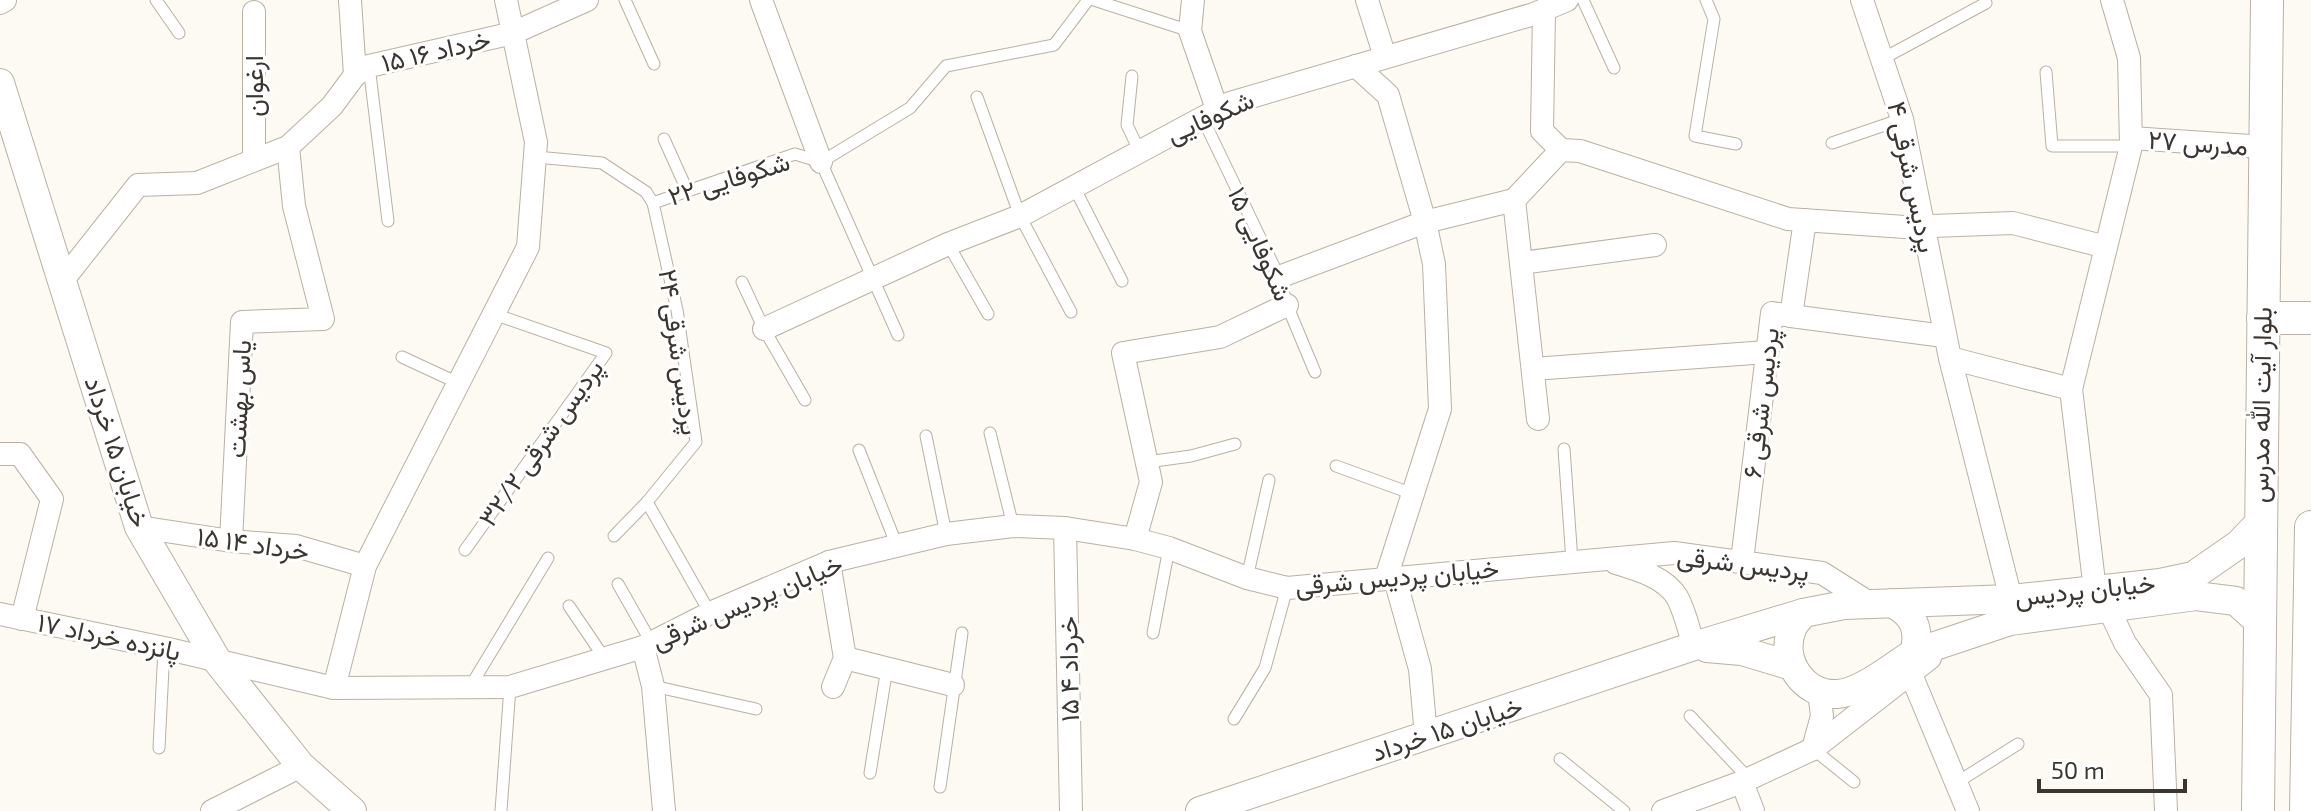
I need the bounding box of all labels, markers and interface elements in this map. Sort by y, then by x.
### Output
street label: ۱۵ خرداد ۱۶ [378,22,494,79]
street label: ارغوان [237,55,270,117]
street label: شکوفایی [1161,83,1259,150]
street label: پردیس شرقی ۴ [1878,98,1945,256]
street label: مدرس ۲۷ [2147,123,2249,162]
street label: شکوفایی ۲۲ [664,144,794,213]
street label: شکوفایی ۱۵ [1221,182,1300,306]
street label: پردیس شرقی ۲۴ [650,267,707,437]
street label: بلوار آیت الله مدرس [2242,307,2279,503]
street label: پردیس شرقی ۶ [1735,326,1788,480]
street label: یاس بهشت [219,339,258,459]
street label: پردیس شرقی ۳۲/۲ [471,353,612,534]
street label: خیابان ۱۵ خرداد [78,372,157,531]
street label: ۱۵ خرداد ۱۴ [195,519,311,568]
street label: پردیس شرقی [1675,539,1811,590]
street label: خیابان پردیس شرقی [646,546,848,659]
street label: خیابان پردیس شرقی [1294,551,1500,604]
street label: خیابان پردیس [2013,566,2157,615]
street label: پانزده خرداد ۱۷ [34,605,184,670]
street label: ۱۵ خرداد ۴ [1051,616,1086,722]
street label: خیابان ۱۵ خرداد [1367,689,1526,768]
scale bar [2039,743,2185,793]
text: 50 m [2051,755,2105,784]

